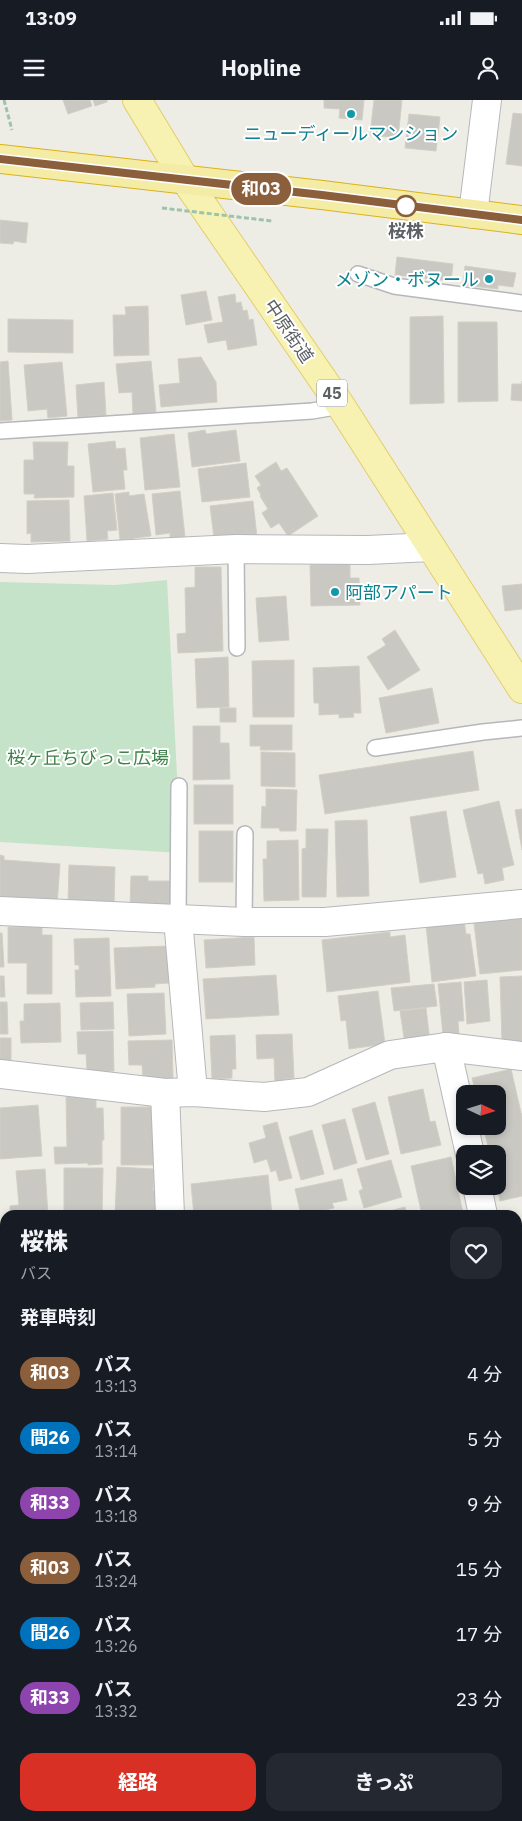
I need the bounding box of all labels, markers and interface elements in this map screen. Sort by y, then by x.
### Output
text: 13:09 [25,6,77,30]
text: Hopline [221,53,301,82]
icon: menu [20,54,48,82]
icon: person [474,54,502,82]
marker: ニューディールマンション [345,108,357,120]
place label: ニューディールマンション [244,122,458,145]
line badge: 和03 [232,173,290,205]
text: 和03 [241,177,281,200]
marker: 桜株 [395,195,417,217]
place label: 桜株 [388,219,424,242]
place label: メゾン・ボヌール [335,268,479,291]
marker: メゾン・ボヌール [483,273,495,285]
street label: 中原街道 [259,295,319,367]
road number: 45 [317,380,347,406]
place label: 阿部アパート [345,581,453,604]
marker: 阿部アパート [329,586,341,598]
park label: 桜ヶ丘ちびっこ広場 [7,746,169,769]
north arrow [456,1085,506,1135]
map controls [456,1085,506,1195]
button: layers [456,1145,506,1195]
text: 桜株 [20,1225,68,1257]
button: heart [450,1227,502,1279]
text: バス [20,1263,52,1283]
text: 発車時刻 [20,1305,96,1329]
text: バス [95,1352,133,1376]
text: 和03 [30,1361,70,1384]
text: 4 分 [467,1362,502,1386]
text: 13:13 [95,1376,138,1396]
text: バス [95,1417,133,1441]
text: 間26 [30,1426,70,1449]
text: 5 分 [467,1427,502,1451]
text: 13:14 [95,1441,138,1461]
text: バス [95,1482,133,1506]
text: 和33 [30,1491,70,1514]
text: 9 分 [467,1492,502,1516]
text: 13:18 [95,1506,138,1526]
text: バス [95,1547,133,1571]
text: 和03 [30,1556,70,1579]
text: 15 分 [456,1557,502,1581]
text: 13:24 [95,1571,138,1591]
text: バス [95,1612,133,1636]
text: 間26 [30,1621,70,1644]
text: 17 分 [456,1622,502,1646]
text: 13:26 [95,1636,138,1656]
text: バス [95,1677,133,1701]
text: 和33 [30,1686,70,1709]
text: 23 分 [456,1687,502,1711]
text: 13:32 [95,1701,138,1721]
button: 経路 [20,1753,256,1811]
button: きっぷ [266,1753,502,1811]

